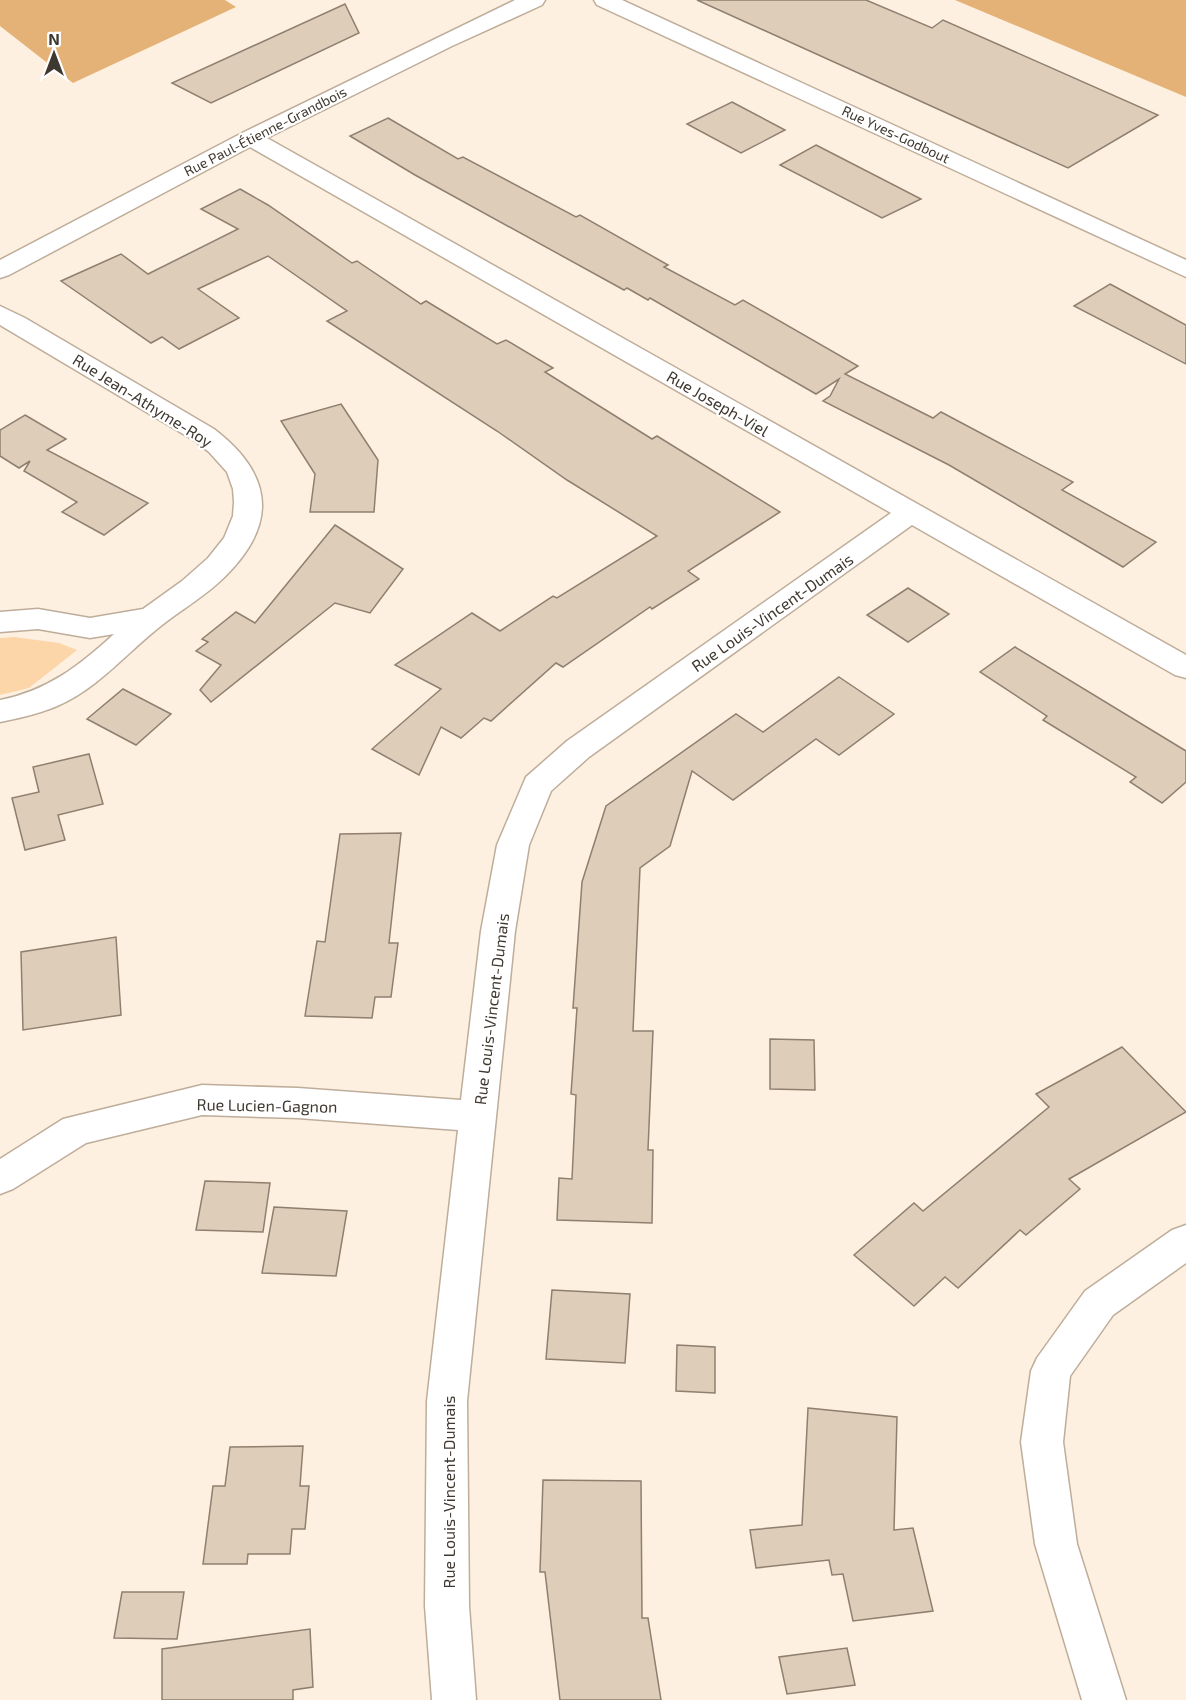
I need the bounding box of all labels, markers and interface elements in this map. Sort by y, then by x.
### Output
north arrow [24,24,84,84]
text: N [48,29,60,48]
street label: Rue Paul-Étienne-Grandbois [181,82,349,180]
street label: Rue Yves-Godbout [839,102,953,166]
street label: Rue Jean-Athyme-Roy [70,349,217,451]
street label: Rue Joseph-Viel [664,366,773,440]
street label: Rue Louis-Vincent-Dumais [688,549,856,675]
street label: Rue Louis-Vincent-Dumais [470,912,512,1106]
street label: Rue Lucien-Gagnon [196,1094,338,1116]
street label: Rue Louis-Vincent-Dumais [439,1396,458,1588]

